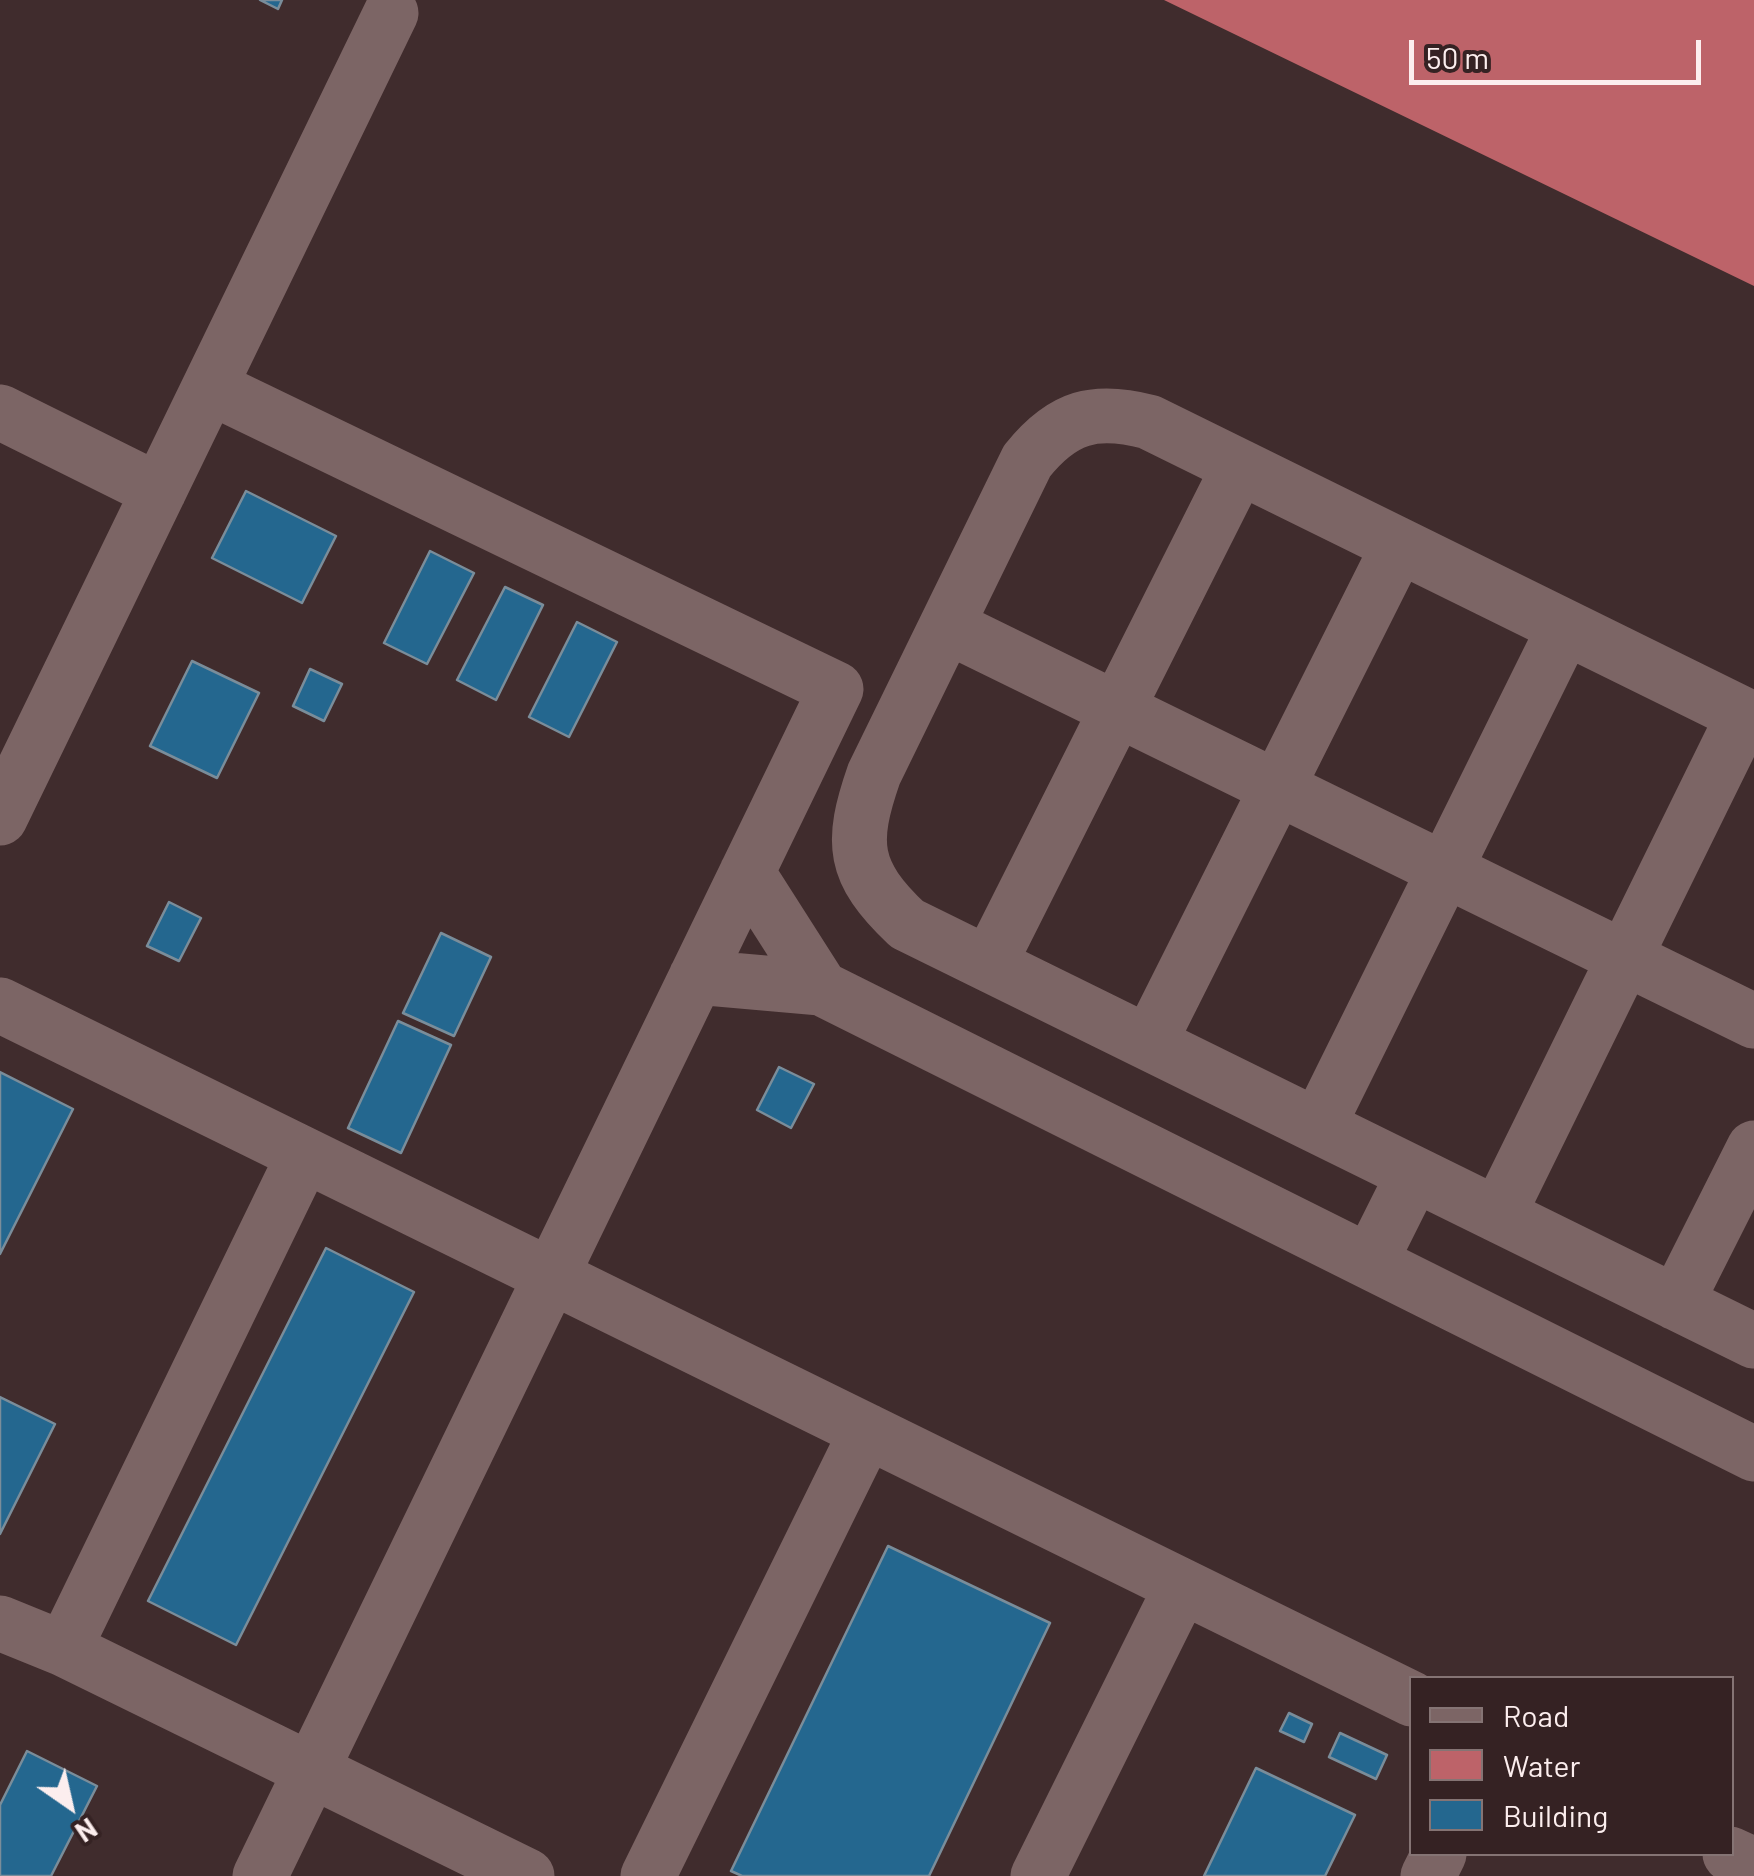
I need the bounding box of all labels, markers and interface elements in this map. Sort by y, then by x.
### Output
scale bar [1414,20,1706,82]
text: 50 m [1426,39,1489,75]
legend [1409,1676,1734,1856]
text: Road [1503,1697,1569,1733]
text: Water [1503,1747,1581,1783]
north arrow [20,1756,120,1856]
text: Building [1503,1797,1608,1833]
text: N [70,1812,104,1850]

